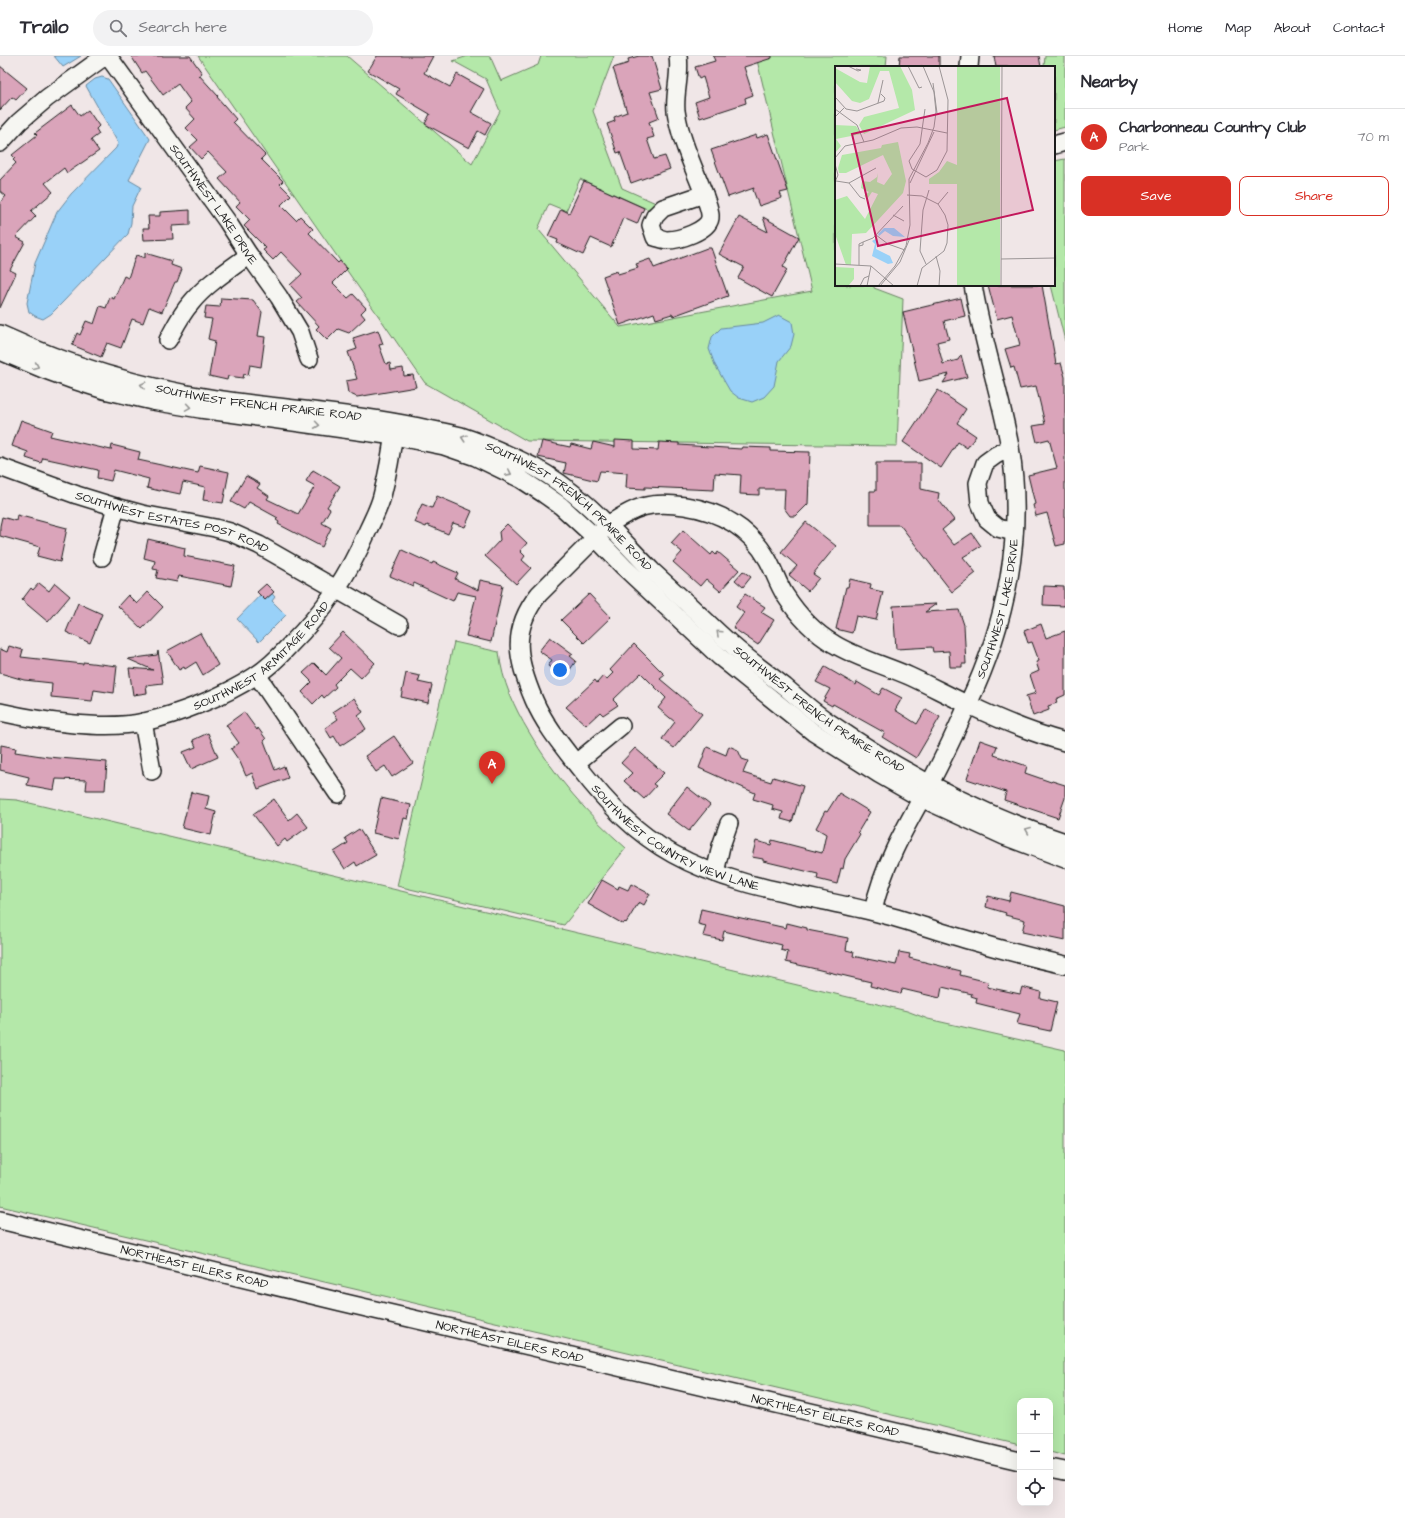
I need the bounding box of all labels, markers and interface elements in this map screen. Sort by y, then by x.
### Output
search box [93,10,373,46]
text: Trailo [20,14,69,41]
icon: search [107,17,129,39]
text: Search here [139,17,227,38]
text: Home [1168,18,1203,38]
text: Map [1225,18,1251,38]
text: About [1273,18,1311,38]
text: Contact [1333,18,1385,38]
inset map [835,66,1055,286]
text: Nearby [1081,70,1138,94]
text: Charbonneau Country Club [1119,117,1306,138]
text: A [1090,128,1098,146]
text: 70 m [1357,128,1389,146]
text: Park [1119,138,1149,156]
street label: SOUTHWEST LAKE DRIVE [166,140,262,268]
button: Save [1081,176,1231,216]
button: Share [1239,176,1389,216]
one-way arrow [31,361,39,369]
street label: SOUTHWEST FRENCH PRAIRIE ROAD [154,379,363,425]
one-way arrow [140,381,147,390]
one-way arrow [185,402,191,411]
one-way arrow [314,420,320,429]
one-way arrow [461,434,468,442]
street label: SOUTHWEST FRENCH PRAIRIE ROAD [483,437,656,575]
one-way arrow [505,468,513,476]
street label: SOUTHWEST ESTATES POST ROAD [73,487,272,557]
street label: SOUTHWEST LAKE DRIVE [972,538,1022,681]
street label: SOUTHWEST ARMITAGE ROAD [191,598,333,714]
one-way arrow [717,631,724,638]
street label: SOUTHWEST FRENCH PRAIRIE ROAD [730,641,908,777]
your location [550,660,570,680]
pin: A [479,751,505,784]
street label: SOUTHWEST COUNTRY VIEW LANE [588,780,761,895]
one-way arrow [1025,826,1032,834]
street label: NORTHEAST EILERS ROAD [119,1241,270,1293]
street label: NORTHEAST EILERS ROAD [434,1316,585,1367]
street label: NORTHEAST EILERS ROAD [750,1390,901,1441]
map controls [1017,1398,1053,1506]
button: + [1017,1398,1053,1434]
button: − [1017,1434,1053,1470]
button: locate [1017,1470,1053,1506]

